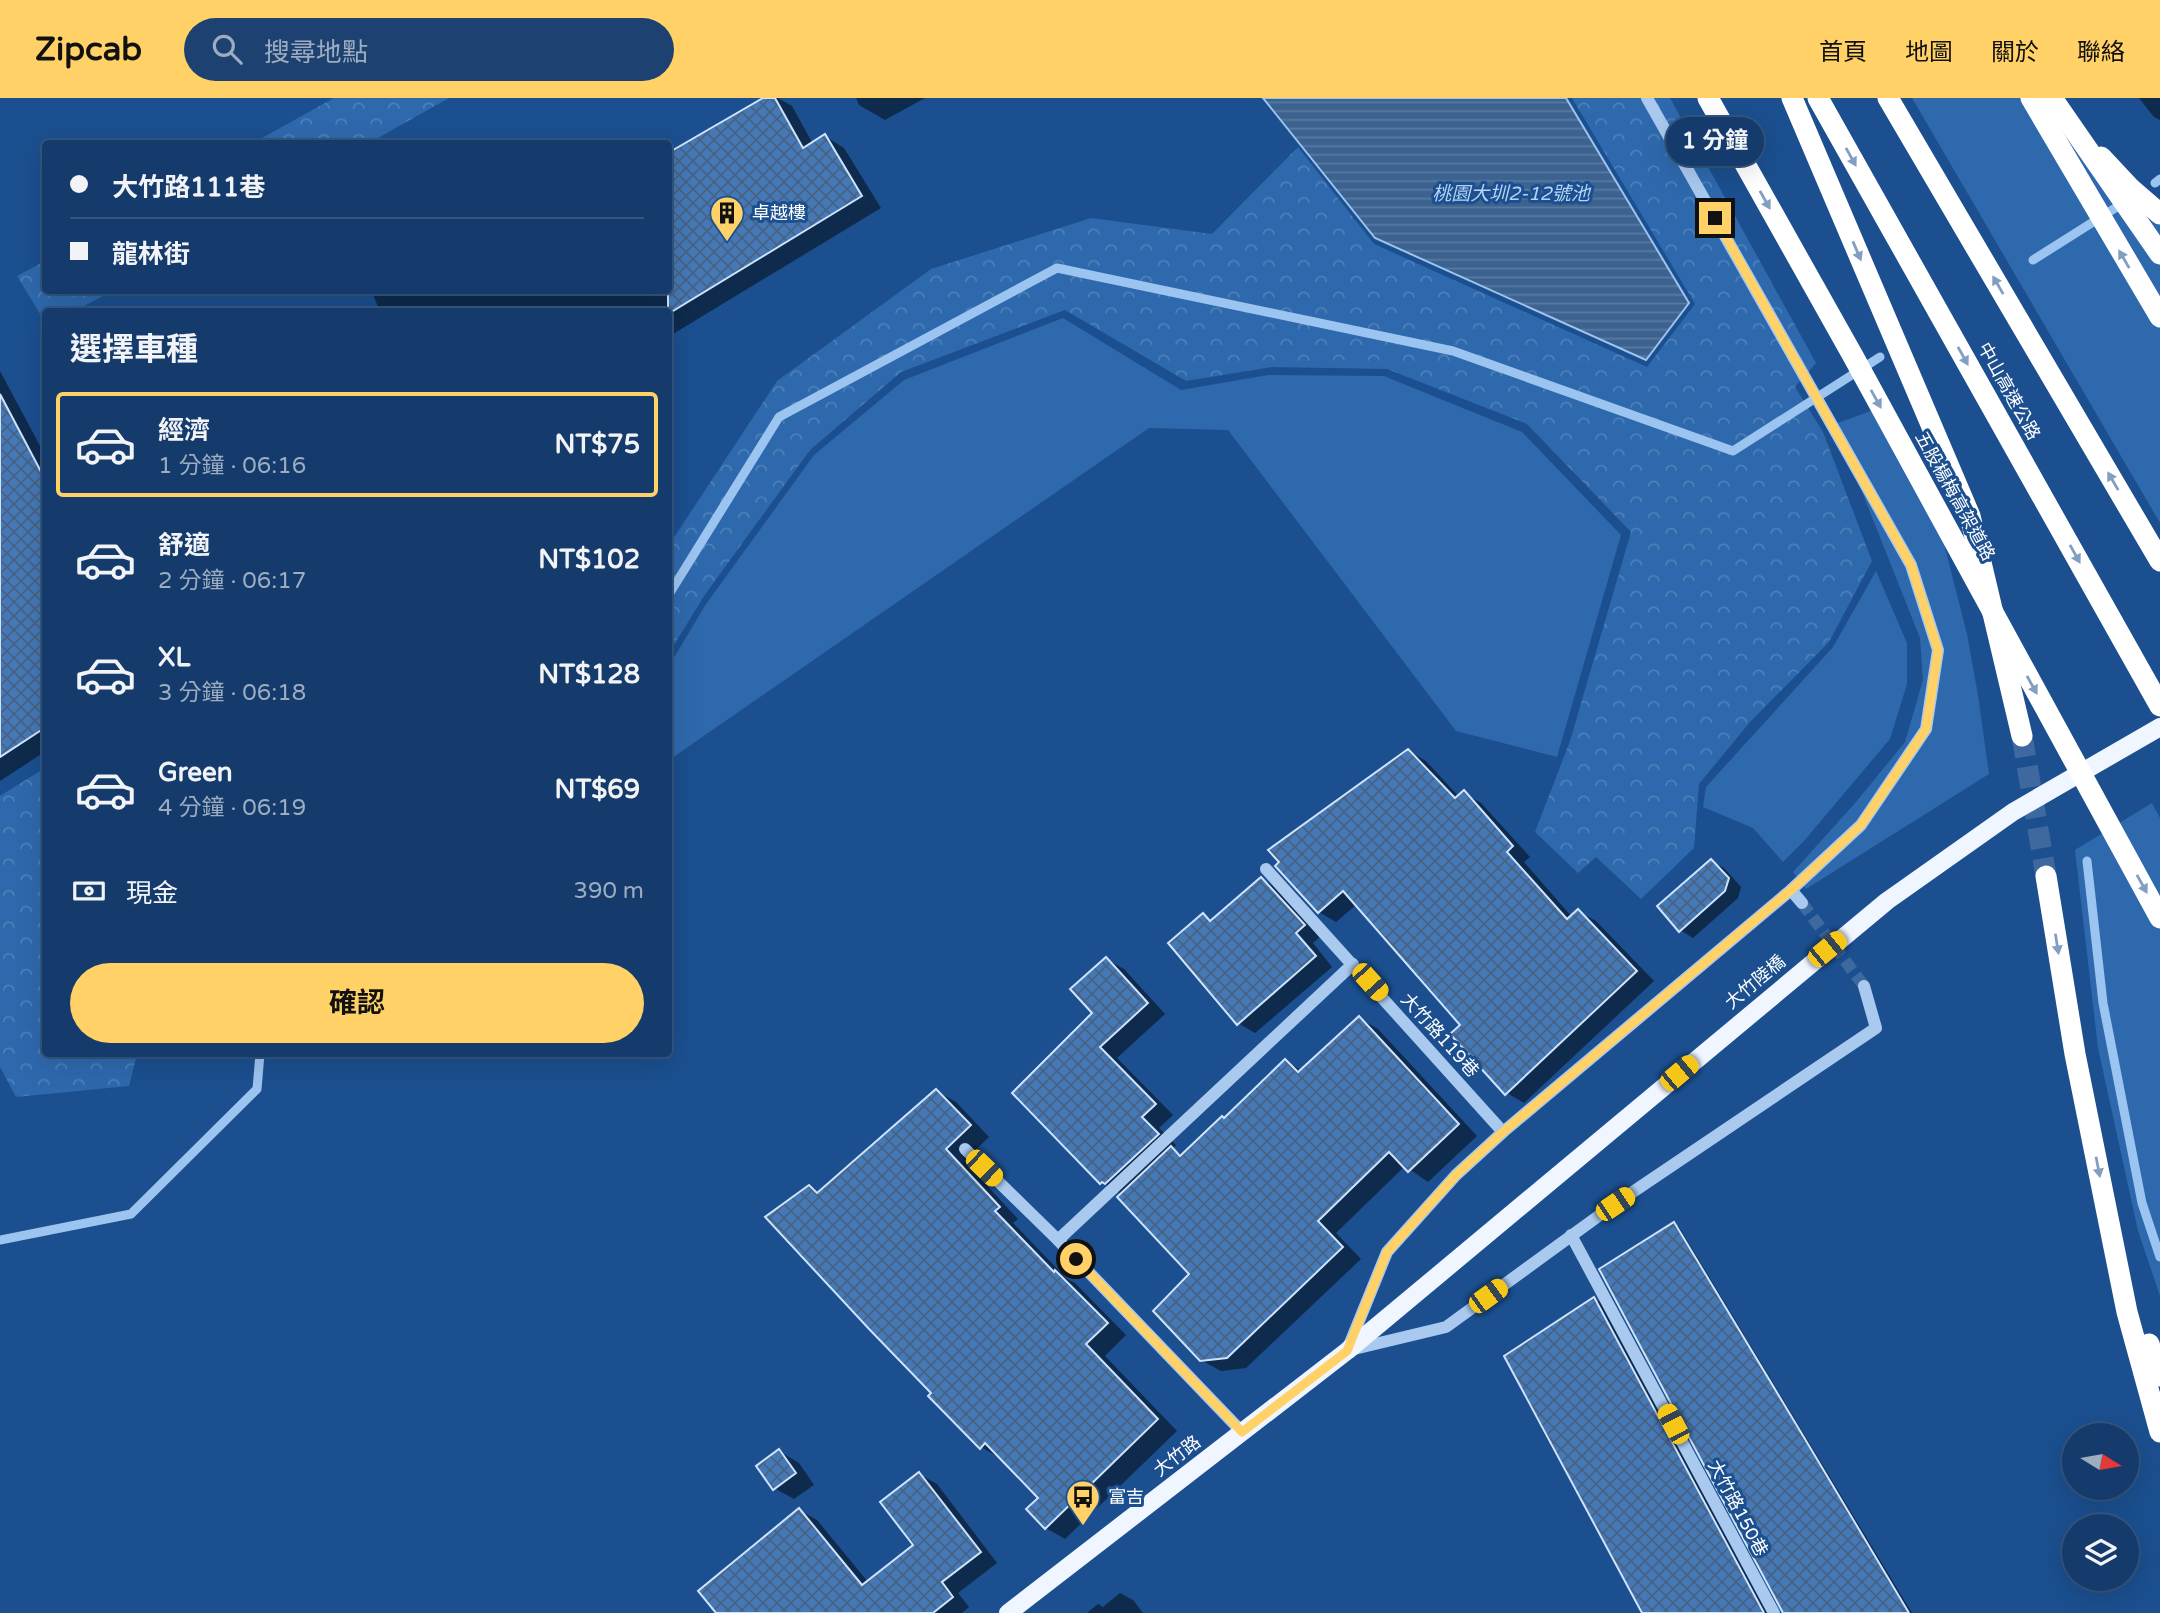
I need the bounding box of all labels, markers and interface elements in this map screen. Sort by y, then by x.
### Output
search box [184,18,674,81]
text: Zipcab [35,30,142,69]
icon: search [208,30,246,68]
text: 搜尋地點 [264,37,368,68]
text: 首頁 [1819,38,1867,67]
text: 地圖 [1905,38,1953,67]
text: 關於 [1991,38,2039,67]
text: 聯絡 [2077,38,2125,67]
callout: 1 分鐘 [1666,116,1764,166]
text: 1 分鐘 [1682,127,1748,155]
one-way arrow [1845,148,1857,167]
text: 大竹路111巷 [112,172,265,203]
water label: 桃園大圳2-12號池 [1432,183,1592,205]
one-way arrow [1759,191,1771,210]
building icon: 卓越樓 [708,194,746,243]
place label: 卓越樓 [752,202,806,224]
route end [1699,202,1731,234]
text: 龍林街 [112,239,190,270]
one-way arrow [1851,241,1863,261]
one-way arrow [2119,249,2131,269]
one-way arrow [1992,276,2004,295]
text: 選擇車種 [70,331,198,369]
street label: 中山高速公路 [1973,338,2045,444]
one-way arrow [1957,346,1969,365]
one-way arrow [1870,389,1882,409]
icon: car [74,413,137,476]
text: 經濟 [158,415,210,446]
street label: 五股楊梅高架道路 [1910,428,2000,564]
text: NT$75 [555,429,640,460]
text: 1 分鐘 · 06:16 [158,452,306,480]
one-way arrow [2107,472,2119,491]
icon: car [74,528,137,591]
text: 舒適 [158,530,210,561]
text: NT$102 [538,544,640,575]
one-way arrow [2069,544,2081,564]
text: 2 分鐘 · 06:17 [158,567,306,595]
text: XL [158,642,190,673]
icon: car [74,643,137,706]
text: NT$128 [538,659,640,690]
one-way arrow [2026,675,2038,694]
text: 3 分鐘 · 06:18 [158,679,306,707]
text: Green [158,757,233,788]
icon: car [74,758,137,821]
text: NT$69 [555,774,640,805]
text: 4 分鐘 · 06:19 [158,794,306,822]
icon: cash [70,872,108,910]
one-way arrow [2136,874,2148,894]
text: 390 m [574,877,644,905]
text: 現金 [126,878,178,909]
car [1805,928,1850,970]
one-way arrow [2052,933,2063,955]
street label: 大竹陸橋 [1720,950,1790,1014]
car [1349,959,1392,1005]
button: 確認 [70,963,644,1043]
street label: 大竹路119巷 [1396,988,1484,1082]
car [1657,1051,1702,1095]
car [962,1146,1007,1190]
one-way arrow [2093,1156,2104,1178]
car [1592,1184,1639,1224]
route start [1060,1243,1092,1275]
car [1465,1275,1512,1317]
car [1654,1401,1693,1447]
north arrow [2062,1423,2138,1500]
map controls [2062,1423,2139,1591]
street label: 大竹路 [1149,1431,1205,1481]
street label: 大竹路150巷 [1703,1456,1773,1560]
bus stop icon: 富吉 [1064,1478,1102,1527]
place label: 富吉 [1108,1486,1144,1508]
button: layers [2062,1514,2139,1591]

